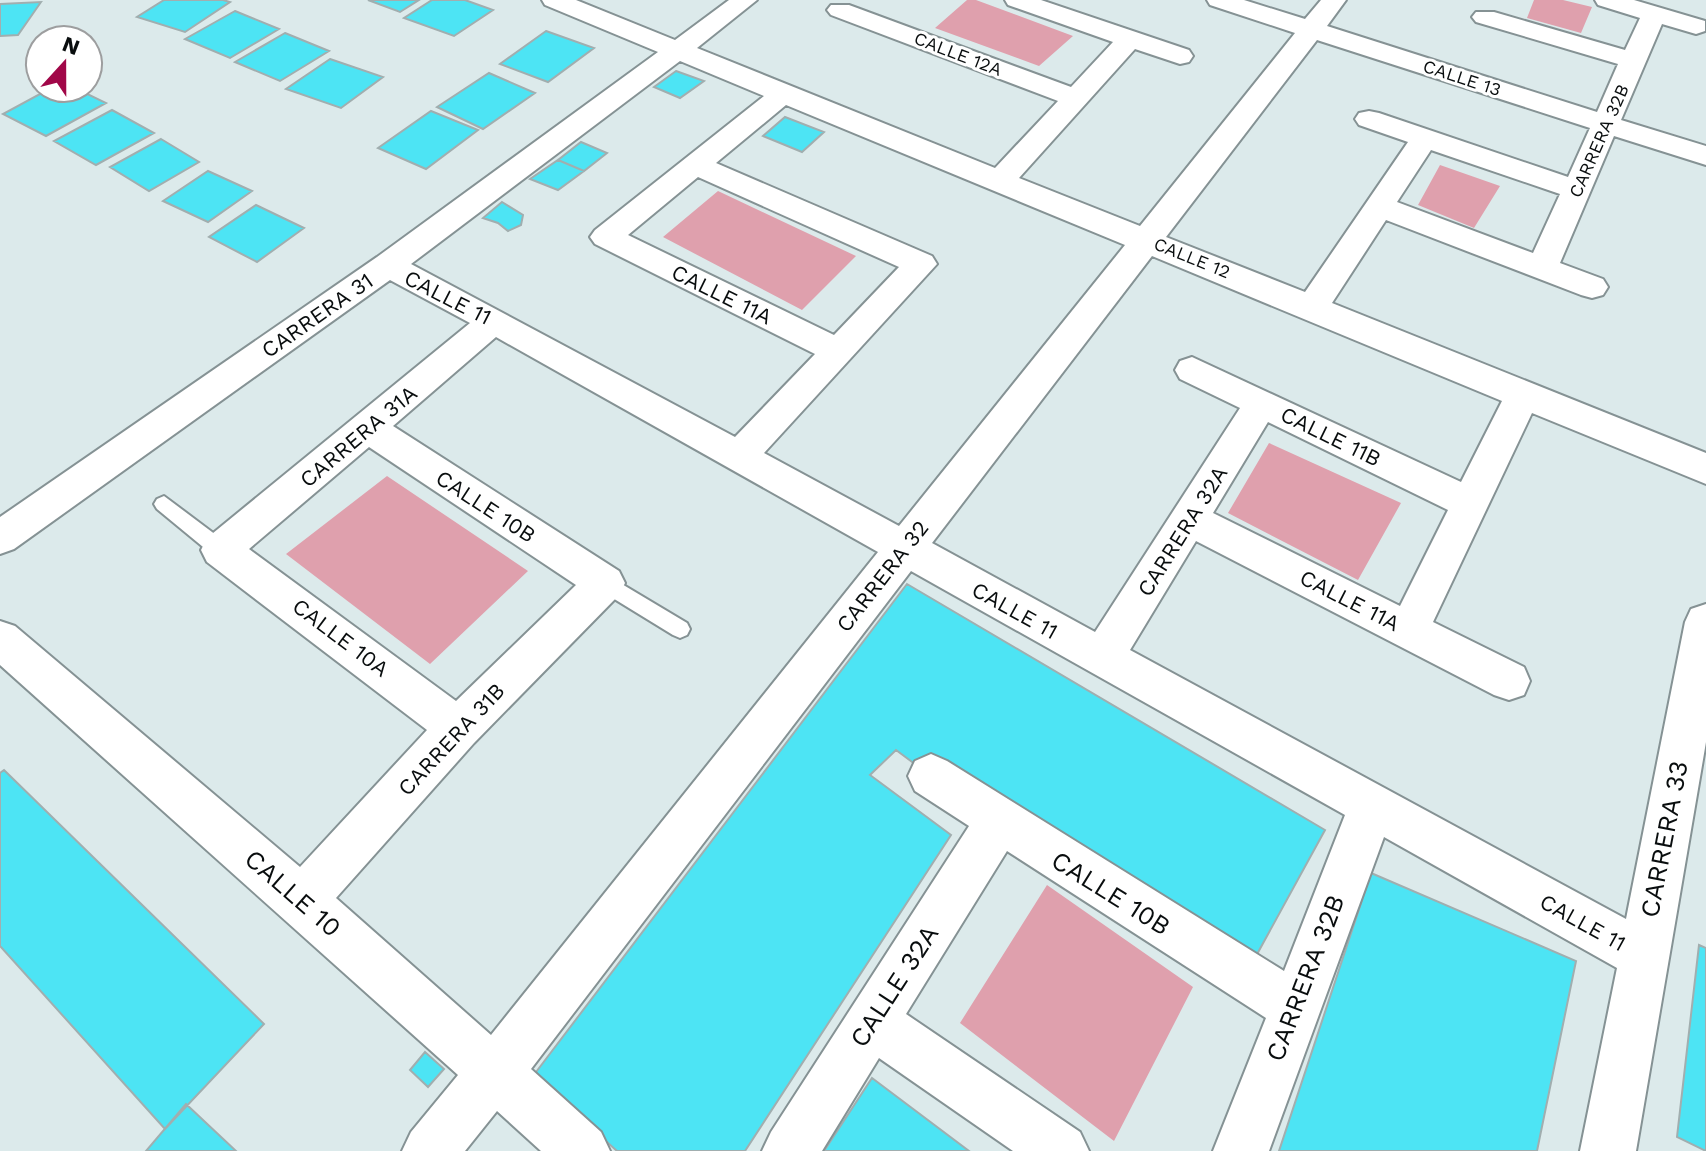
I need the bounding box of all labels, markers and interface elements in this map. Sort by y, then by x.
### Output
north arrow [24,24,104,104]
street label: CALLE 12A [911,27,1005,80]
text: N [59,31,83,60]
street label: CALLE 13 [1421,55,1504,100]
street label: CARRERA 32B [1564,81,1633,201]
street label: CALLE 12 [1151,233,1233,282]
street label: CALLE 11A [667,259,776,330]
street label: CALLE 11 [400,265,495,330]
street label: CARRERA 31 [257,268,378,363]
street label: CARRERA 31A [295,380,422,492]
street label: CALLE 11B [1277,401,1385,471]
street label: CARRERA 32A [1132,462,1232,601]
street label: CALLE 10B [431,465,540,548]
street label: CARRERA 32 [831,516,934,637]
street label: CALLE 11A [1296,565,1404,636]
street label: CALLE 11 [968,577,1062,644]
street label: CALLE 10A [288,593,394,682]
street label: CARRERA 31B [393,678,510,801]
street label: CARRERA 33 [1634,758,1694,920]
street label: CALLE 10 [239,843,347,943]
street label: CALLE 10B [1046,845,1176,941]
street label: CALLE 11 [1536,889,1630,956]
street label: CARRERA 32B [1260,891,1350,1065]
street label: CALLE 32A [844,920,944,1052]

